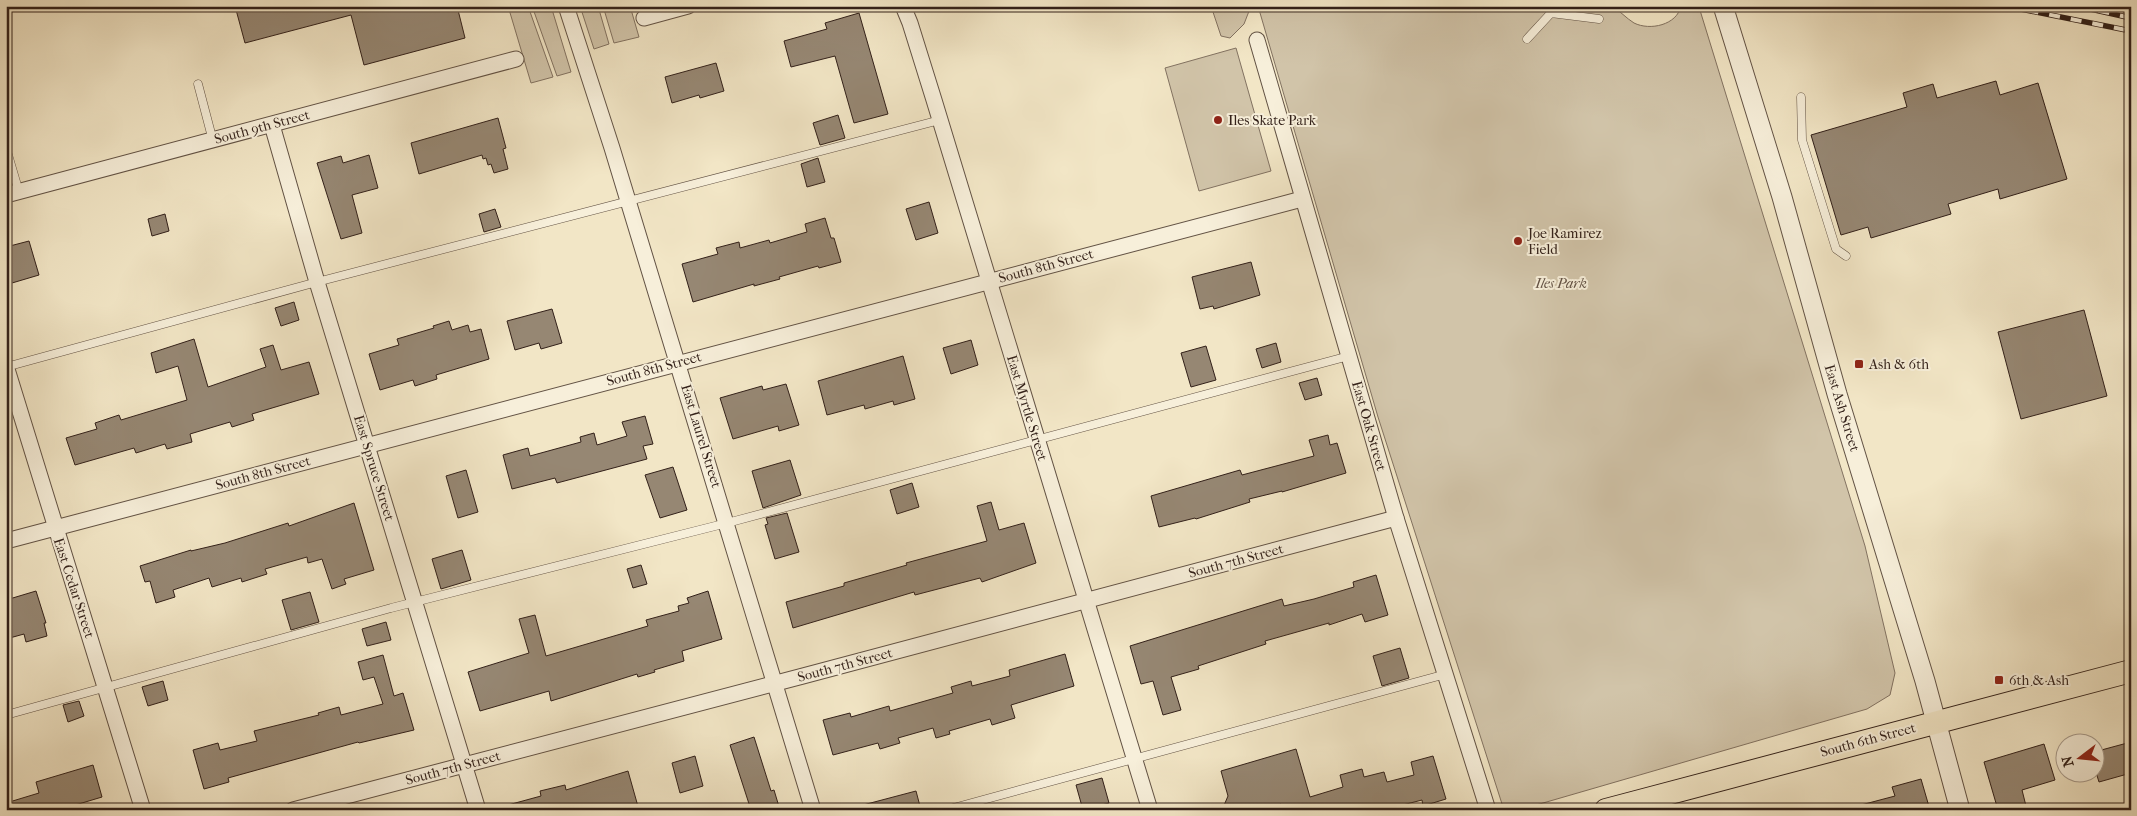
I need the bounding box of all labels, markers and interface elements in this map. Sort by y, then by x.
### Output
street label: South 9th Street [212,106,312,148]
place label: Iles Skate Park [1228,112,1317,129]
marker: Iles Skate Park [1212,114,1224,126]
place label: Joe Ramirez Field [1527,225,1602,258]
marker: Joe Ramirez Field [1512,235,1524,247]
street label: South 8th Street [997,245,1095,287]
park label: Iles Park [1534,275,1587,292]
street label: South 8th Street [605,348,703,390]
street label: East Myrtle Street [1003,353,1051,463]
place label: Ash & 6th [1868,356,1929,373]
marker: Ash & 6th [1853,358,1865,370]
street label: East Ash Street [1821,362,1863,454]
street label: East Oak Street [1348,379,1390,473]
street label: East Laurel Street [677,382,725,490]
street label: East Spruce Street [350,413,398,523]
street label: South 8th Street [214,452,312,494]
street label: East Cedar Street [50,536,98,640]
street label: South 7th Street [1187,540,1285,582]
street label: South 7th Street [796,644,894,686]
place label: 6th & Ash [2009,672,2069,689]
marker: 6th & Ash [1993,674,2005,686]
street label: South 6th Street [1818,719,1918,761]
north arrow [2054,734,2104,784]
street label: South 7th Street [404,747,502,789]
text: N [2058,754,2078,769]

